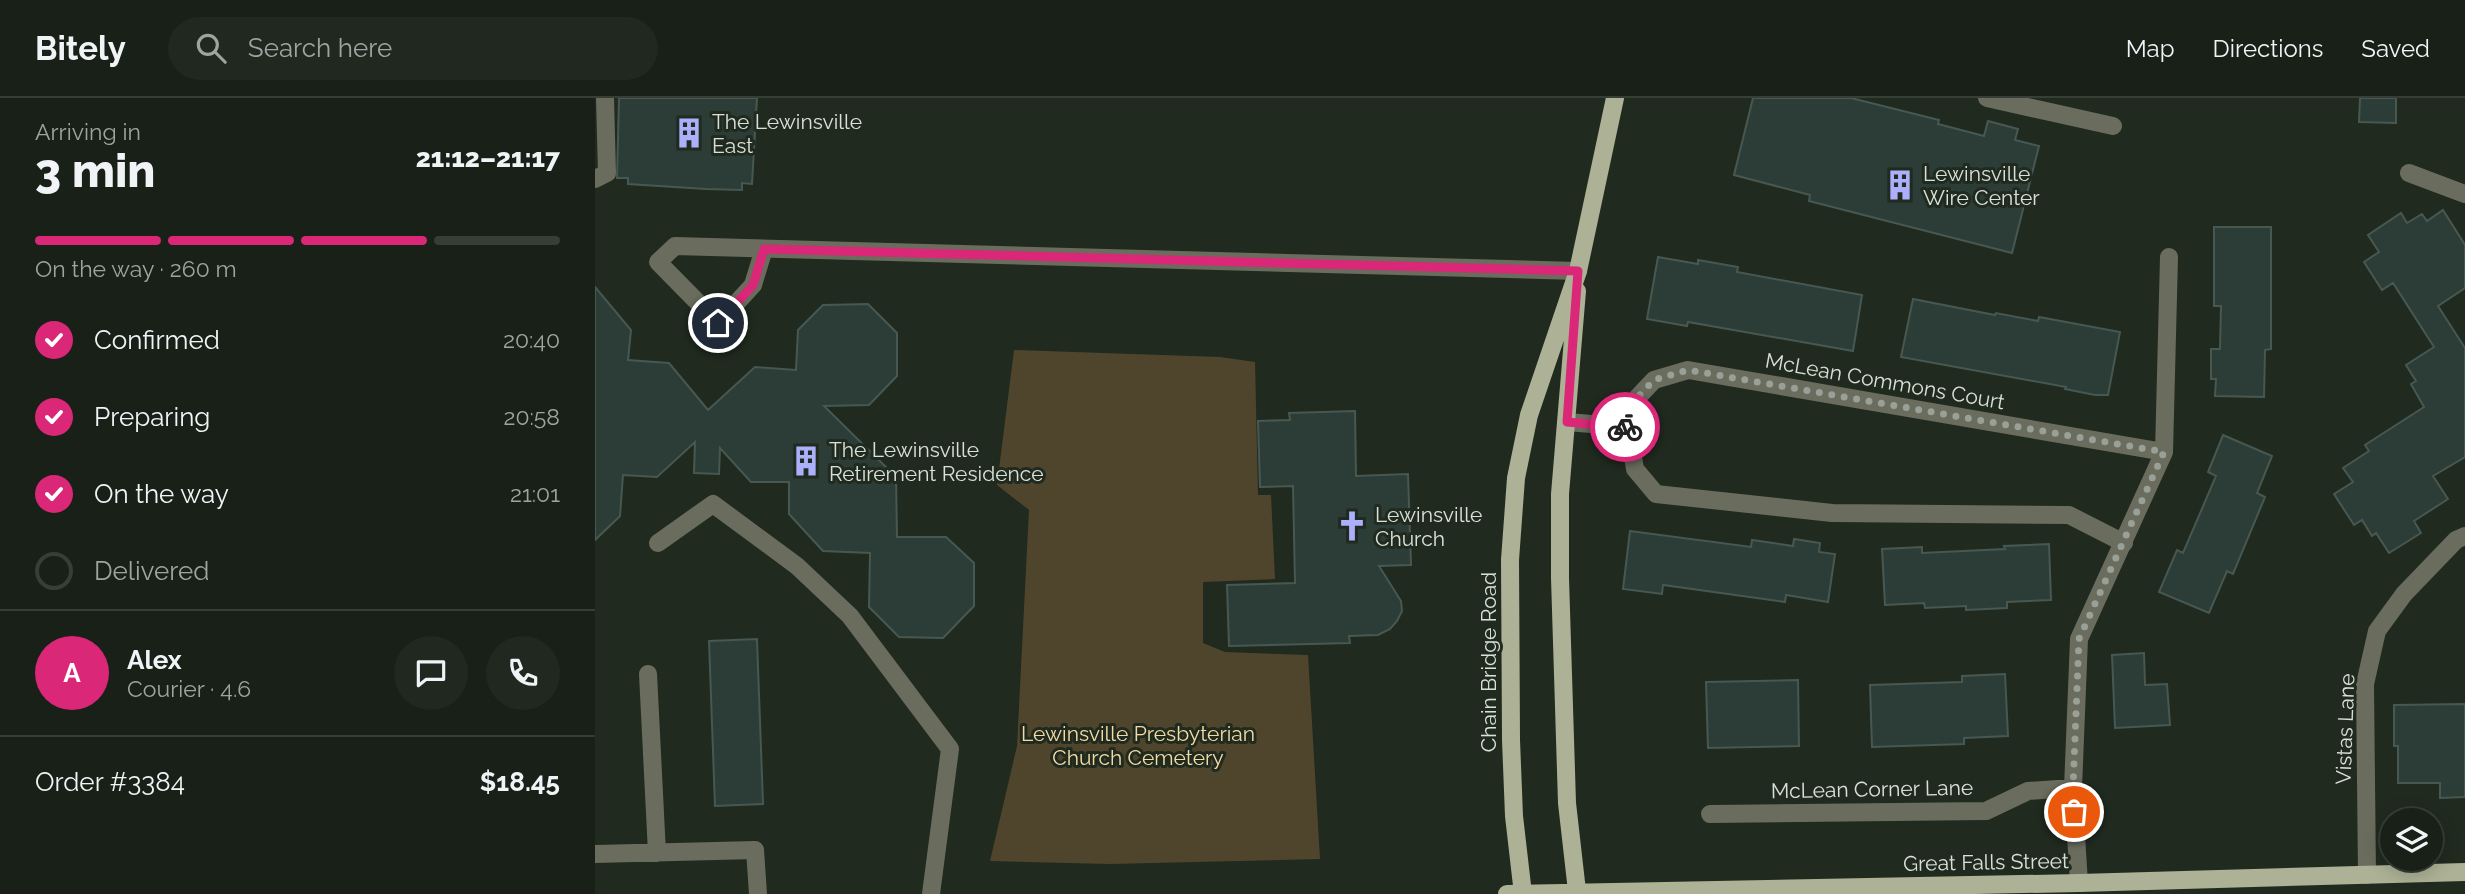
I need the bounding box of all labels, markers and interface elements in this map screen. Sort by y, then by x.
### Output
search box [168,17,658,80]
text: Bitely [35,29,126,68]
icon: search [192,29,230,67]
text: Search here [248,33,392,63]
text: Map [2126,34,2175,63]
text: Directions [2213,34,2323,63]
text: Saved [2361,34,2430,63]
place label: The Lewinsville East [712,109,862,158]
building icon: The Lewinsville East [672,116,706,150]
text: Arriving in [35,118,141,145]
text: 21:12–21:17 [416,143,560,173]
text: 3 min [35,144,155,198]
place label: Lewinsville Wire Center [1923,161,2040,210]
building icon: Lewinsville Wire Center [1883,168,1917,202]
text: On the way · 260 m [35,255,237,282]
pin [688,293,748,353]
icon: home [699,304,737,342]
icon: check [35,321,73,359]
text: Confirmed [94,325,220,355]
text: 20:40 [503,326,560,353]
street label: McLean Commons Court [1763,348,2007,414]
courier [1590,392,1660,462]
icon: check [35,398,73,436]
text: Preparing [94,402,210,432]
text: 20:58 [503,403,560,430]
icon: bike [1606,408,1644,446]
place label: The Lewinsville Retirement Residence [829,437,1044,486]
building icon: The Lewinsville Retirement Residence [789,444,823,478]
icon: check [35,475,73,513]
text: On the way [94,479,229,509]
text: 21:01 [510,480,560,507]
place label: Lewinsville Church [1375,502,1482,551]
church icon: Lewinsville Church [1335,509,1369,543]
text: Delivered [94,556,209,586]
street label: Chain Bridge Road [1476,572,1501,752]
button: chat [394,636,468,710]
button: phone [486,636,560,710]
text: Alex [127,645,182,675]
text: A [63,658,81,688]
street label: Vistas Lane [2331,673,2359,785]
text: Courier · 4.6 [127,675,251,702]
park label: Lewinsville Presbyterian Church Cemetery [1021,721,1255,770]
text: Order #3384 [35,767,185,797]
text: $18.45 [480,767,560,797]
street label: McLean Corner Lane [1771,775,1973,803]
pin [2044,782,2104,842]
icon: bag [2055,793,2093,831]
map controls [2380,808,2443,871]
button: layers [2380,808,2443,871]
street label: Great Falls Street [1903,848,2069,876]

